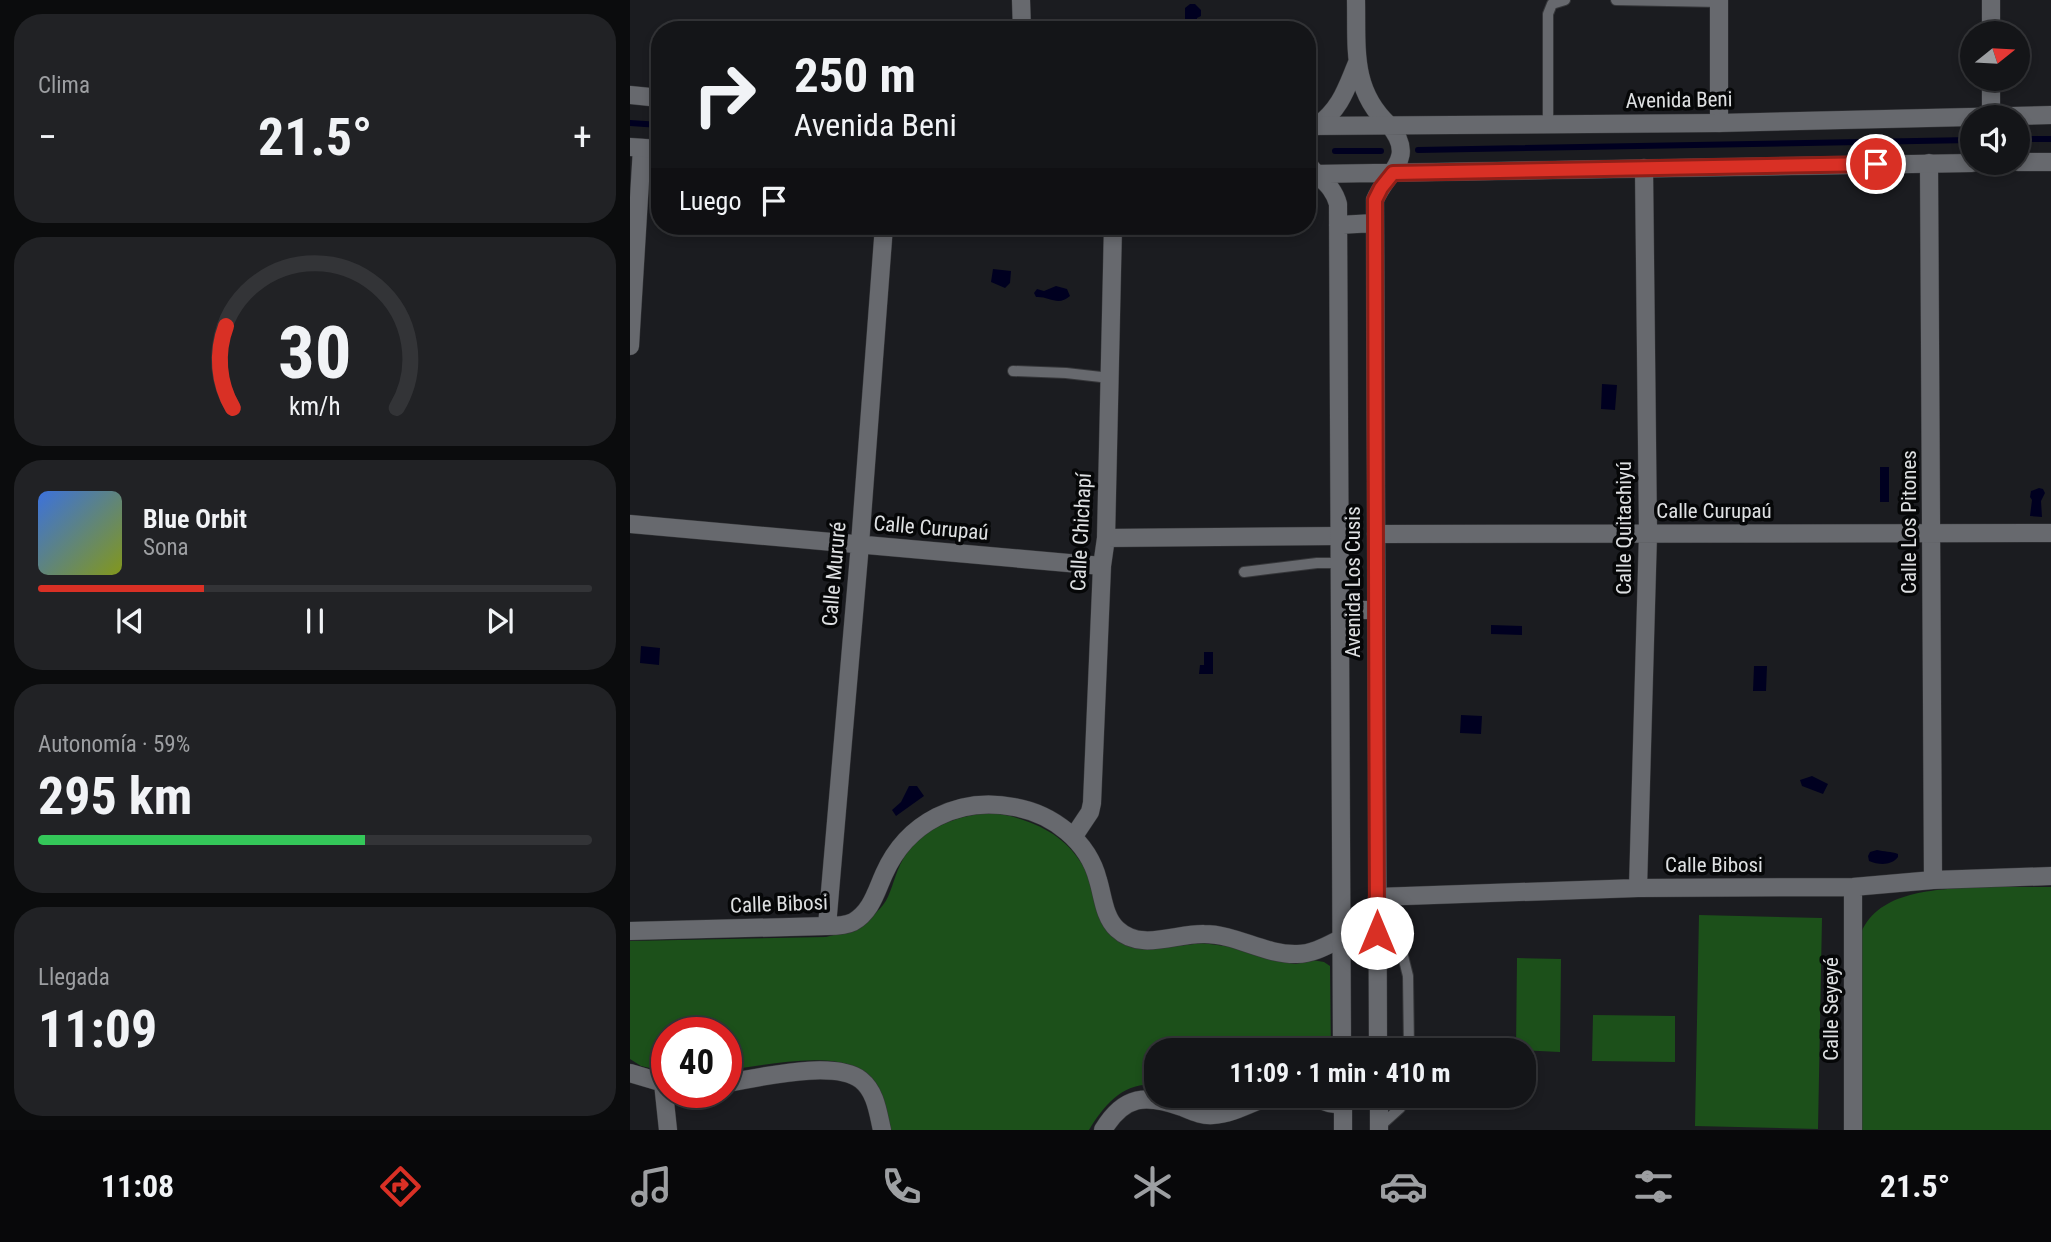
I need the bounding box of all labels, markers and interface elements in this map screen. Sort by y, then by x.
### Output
north arrow [1960,21,2030,91]
map controls [1960,21,2030,175]
text: 250 m [794,47,916,104]
icon: right [679,49,770,140]
text: Clima [38,72,90,99]
street label: Avenida Beni [1625,87,1733,113]
button: sound [1960,105,2030,175]
text: Avenida Beni [794,106,957,144]
text: 21.5° [258,107,372,168]
text: − [38,115,57,159]
text: + [573,115,592,159]
pin [1846,134,1906,194]
icon: arrive [1857,145,1895,183]
icon: arrive [755,182,793,220]
text: Luego [679,186,741,216]
text: 30 [278,310,352,396]
text: km/h [289,392,341,421]
street label: Calle Los Pitones [1897,450,1921,594]
street label: Calle Quitachiyú [1612,461,1636,595]
street label: Calle Chichapí [1066,471,1096,592]
street label: Calle Curupaú [1656,499,1772,523]
text: Blue Orbit [143,504,247,534]
street label: Avenida Los Cusis [1341,506,1365,658]
street label: Calle Curupaú [872,511,990,545]
street label: Calle Mururé [817,521,851,627]
text: Sona [143,534,189,561]
icon: previous [111,602,149,640]
icon: pause [296,602,334,640]
icon: next [481,602,519,640]
text: Autonomía · 59% [38,731,190,758]
text: 295 km [38,766,192,827]
street label: Calle Bibosi [1665,853,1763,877]
street label: Calle Bibosi [730,890,828,918]
position arrow [1340,896,1414,970]
street label: Calle Seyeyé [1819,957,1843,1061]
text: Llegada [38,964,110,991]
text: 11:09 [38,999,157,1060]
speed limit sign: 40 [651,1017,742,1108]
text: 11:09 · 1 min · 410 m [1230,1058,1450,1088]
icon: directions [376,1162,425,1211]
icon: music [627,1162,676,1211]
icon: phone [877,1162,926,1211]
icon: climate [1128,1162,1177,1211]
icon: car [1379,1162,1428,1211]
icon: filters [1629,1162,1678,1211]
text: 11:08 [101,1167,174,1205]
text: 21.5° [1880,1167,1950,1205]

